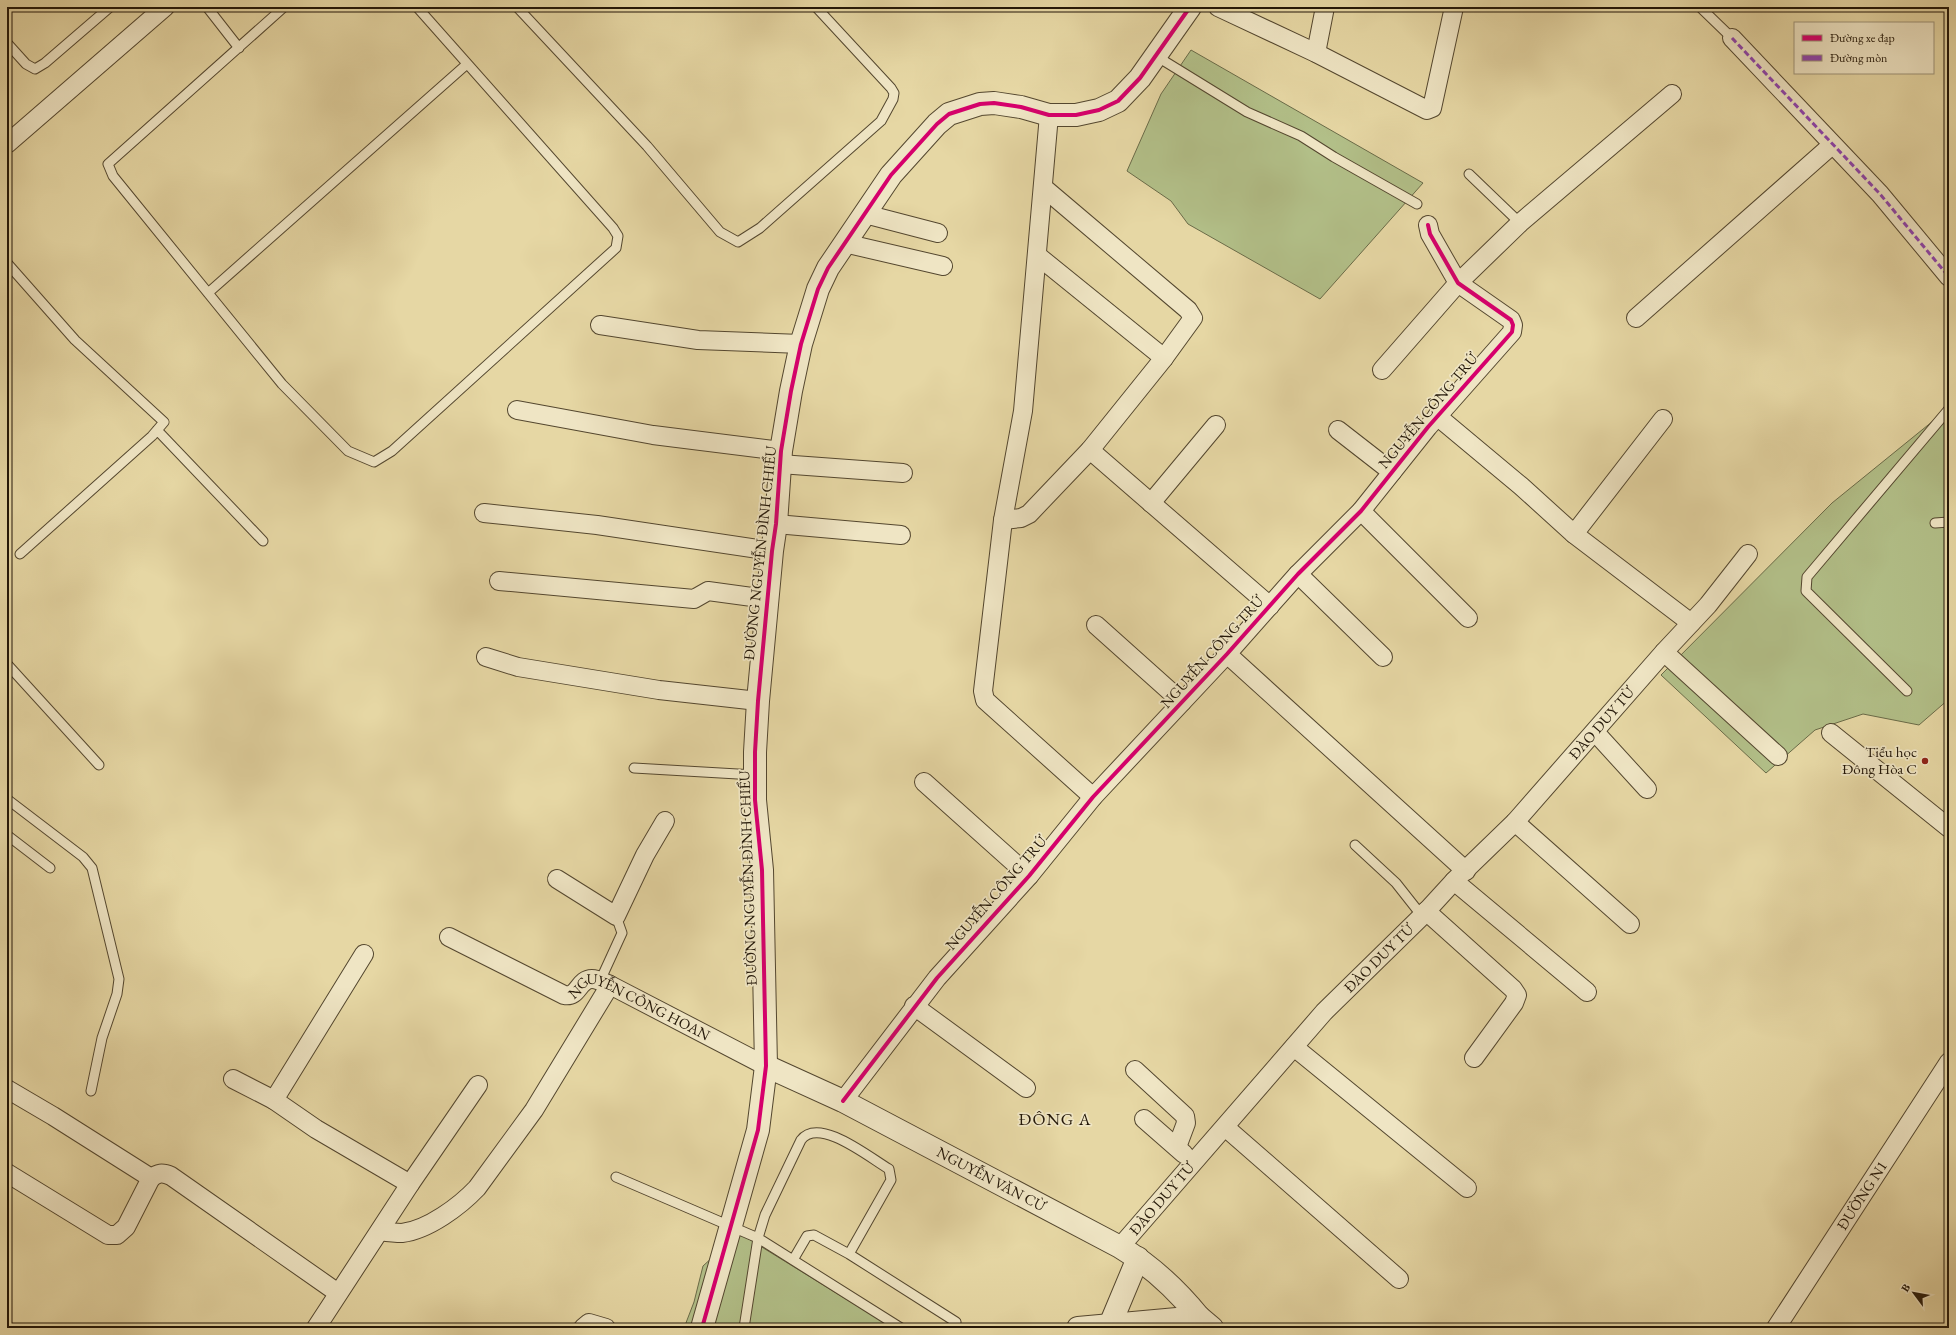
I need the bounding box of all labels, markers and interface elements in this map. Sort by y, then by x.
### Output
legend [1794,22,1934,74]
text: Đường xe đạp [1830,30,1895,46]
text: Đường mòn [1830,50,1888,66]
street label: NGUYỄN CÔNG TRỨ [1374,348,1482,472]
street label: ĐƯỜNG NGUYỄN ĐÌNH CHIỂU [739,445,780,661]
street label: NGUYỄN CÔNG TRỨ [1156,591,1268,712]
street label: ĐÀO DUY TỪ [1564,682,1639,763]
place label: Tiểu học Đông Hòa C [1842,742,1917,778]
marker: Tiểu học Đông Hòa C [1920,756,1930,766]
street label: ĐƯỜNG NGUYỄN ĐÌNH CHIỂU [734,770,761,986]
street label: NGUYỄN CÔNG TRỨ [941,831,1051,954]
street label: ĐÀO DUY TỪ [1340,919,1418,996]
street label: NGUYỄN CÔNG HOAN [564,969,714,1044]
district label: ĐÔNG A [1019,1108,1091,1130]
street label: NGUYỄN VĂN CỪ [934,1142,1050,1216]
street label: ĐÀO DUY TỪ [1125,1157,1199,1239]
street label: ĐƯỜNG N1 [1832,1157,1891,1233]
north arrow [1894,1273,1934,1313]
text: B [1898,1281,1913,1294]

